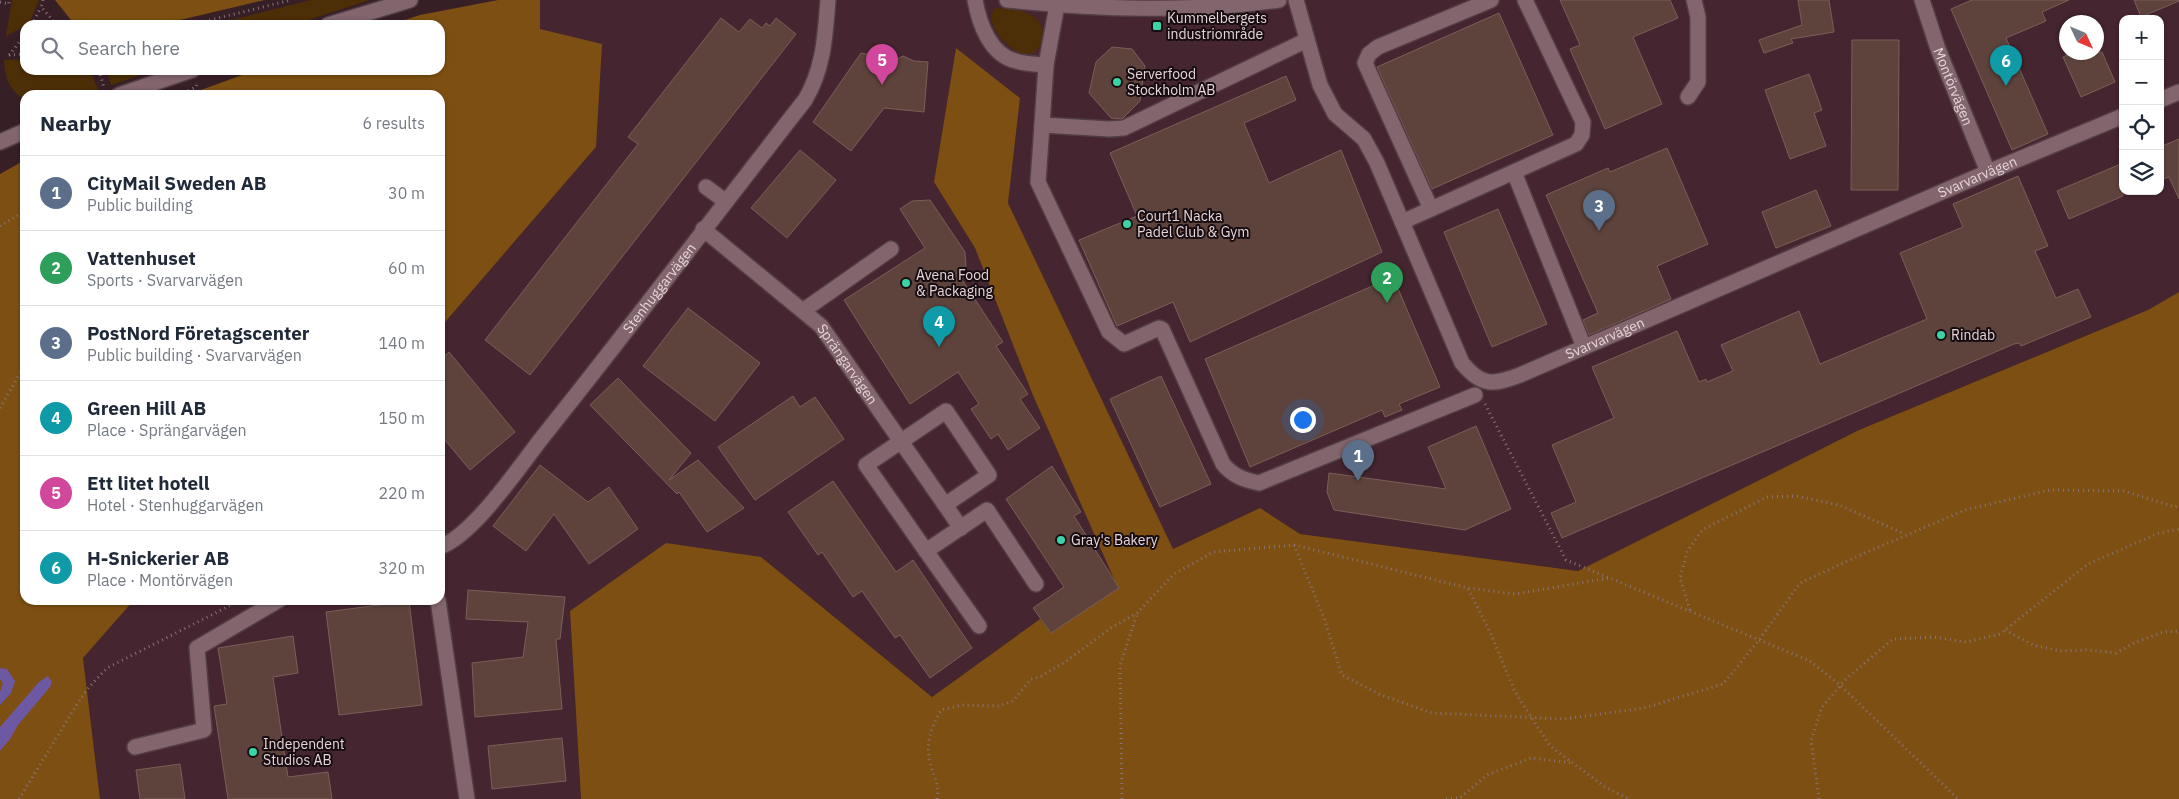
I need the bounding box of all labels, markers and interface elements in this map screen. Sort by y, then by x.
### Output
place label: Kummelbergets industriområde [1167,9,1267,43]
north arrow [2059,15,2104,60]
map controls [2119,15,2164,195]
button: + [2119,15,2164,60]
search box [20,20,445,75]
marker: Kummelbergets industriområde [1151,20,1163,32]
icon: search [38,34,66,62]
text: Search here [78,36,180,60]
pin: 5 [866,44,898,85]
street label: Montörvägen [1929,45,1977,128]
pin: 6 [1990,45,2022,86]
button: − [2119,60,2164,105]
place label: Serverfood Stockholm AB [1127,65,1216,99]
marker: Serverfood Stockholm AB [1111,76,1123,88]
button: locate [2119,105,2164,150]
text: Nearby [40,109,111,137]
text: 6 results [362,113,425,133]
button: layers [2119,150,2164,195]
street label: Svarvarvägen [1935,152,2020,202]
text: CityMail Sweden AB [87,171,266,195]
text: 1 [51,183,61,203]
text: 30 m [388,183,425,203]
pin: 3 [1583,190,1615,231]
text: Public building [87,195,193,215]
place label: Court1 Nacka Padel Club & Gym [1137,207,1250,241]
marker: Court1 Nacka Padel Club & Gym [1121,218,1133,230]
street label: Stenhuggarvägen [619,239,700,337]
text: Vattenhuset [87,246,196,270]
text: 2 [51,258,61,278]
text: 60 m [388,258,425,278]
pin: 2 [1371,262,1403,303]
place label: Avena Food & Packaging [916,266,994,300]
text: Sports · Svarvarvägen [87,270,243,290]
marker: Avena Food & Packaging [900,277,912,289]
pin: 4 [923,306,955,347]
street label: Svarvarvägen [1562,313,1647,363]
street label: Sprängarvägen [813,320,882,408]
text: PostNord Företagscenter [87,321,310,345]
place label: Rindab [1951,326,1995,344]
marker: Rindab [1935,329,1947,341]
text: 3 [51,333,61,353]
text: 140 m [378,333,425,353]
text: Public building · Svarvarvägen [87,345,302,365]
text: Green Hill AB [87,396,206,420]
your location [1290,407,1316,433]
text: 4 [51,408,61,428]
text: 150 m [378,408,425,428]
text: Place · Sprängarvägen [87,420,247,440]
pin: 1 [1342,440,1374,481]
text: Ett litet hotell [87,471,209,495]
text: 5 [51,483,61,503]
text: 220 m [378,483,425,503]
text: Hotel · Stenhuggarvägen [87,495,264,515]
place label: Gray's Bakery [1071,531,1158,549]
marker: Gray's Bakery [1055,534,1067,546]
text: H-Snickerier AB [87,546,229,570]
text: 6 [51,558,61,578]
text: 320 m [378,558,425,578]
text: Place · Montörvägen [87,570,233,590]
place label: Independent Studios AB [263,735,345,769]
marker: Independent Studios AB [247,746,259,758]

